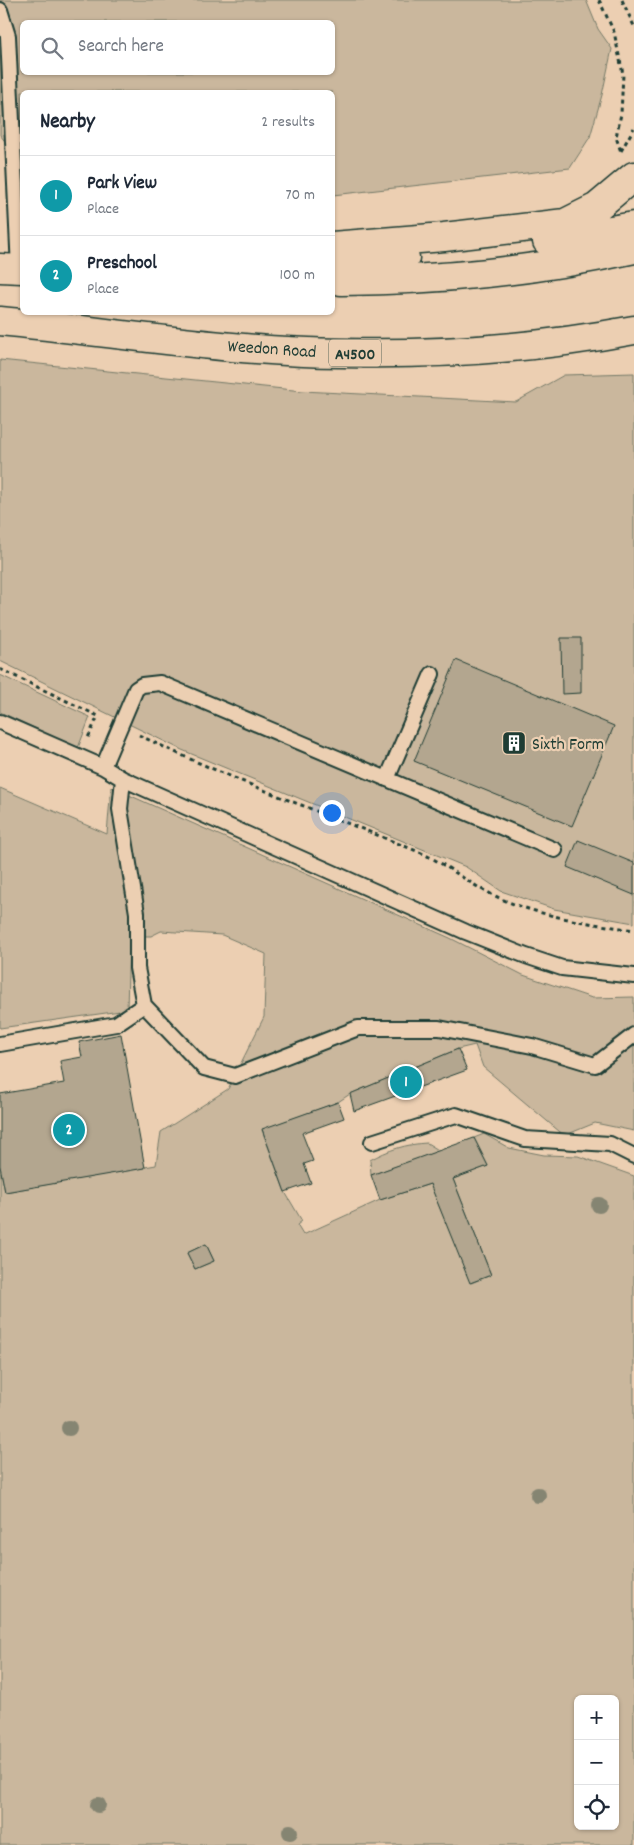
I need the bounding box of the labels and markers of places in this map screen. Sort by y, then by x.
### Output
building icon: Sixth Form [501,730,527,756]
place label: Sixth Form [532,733,604,758]
pin: 1 [390,1063,422,1101]
pin: 2 [53,1111,85,1149]

